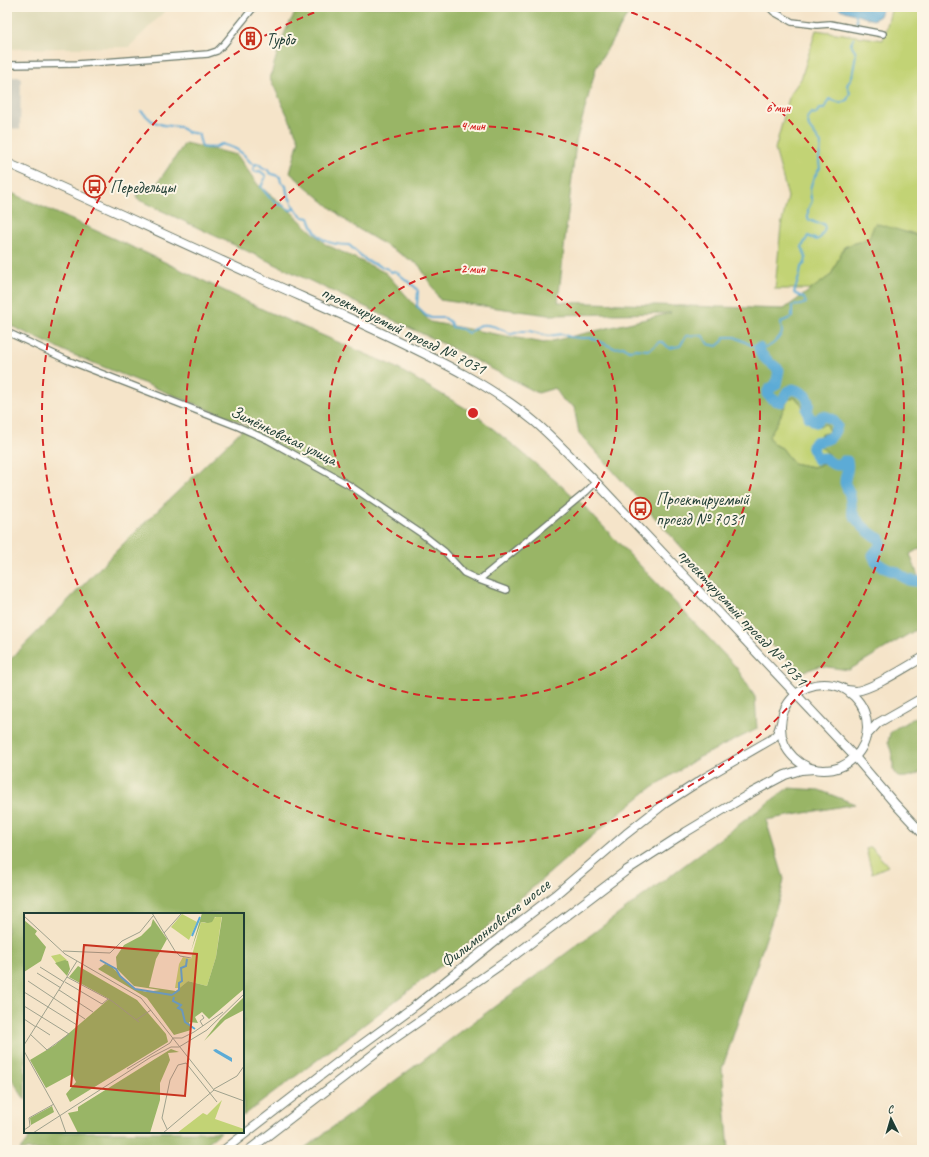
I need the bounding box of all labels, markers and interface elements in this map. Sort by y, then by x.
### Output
building icon: Турбо [237,26,263,52]
place label: Турбо [266,29,297,50]
text: 6 мин [766,100,791,116]
text: 4 мин [461,118,486,134]
bus stop icon: Передельцы [81,174,107,200]
place label: Передельцы [110,177,177,198]
text: 2 мин [461,261,486,277]
street label: проектируемый проезд № 7031 [318,281,491,380]
street label: Зимёнковская улица [227,401,342,471]
centre of rings [466,406,480,420]
place label: Проектируемый проезд № 7031 [656,489,750,530]
bus stop icon: Проектируемый проезд № 7031 [627,496,653,522]
street label: проектируемый проезд № 7031 [673,544,813,691]
street label: Филимонковское шоссе [436,873,555,973]
inset map [24,913,244,1133]
north arrow [871,1099,911,1139]
text: С [887,1102,895,1116]

